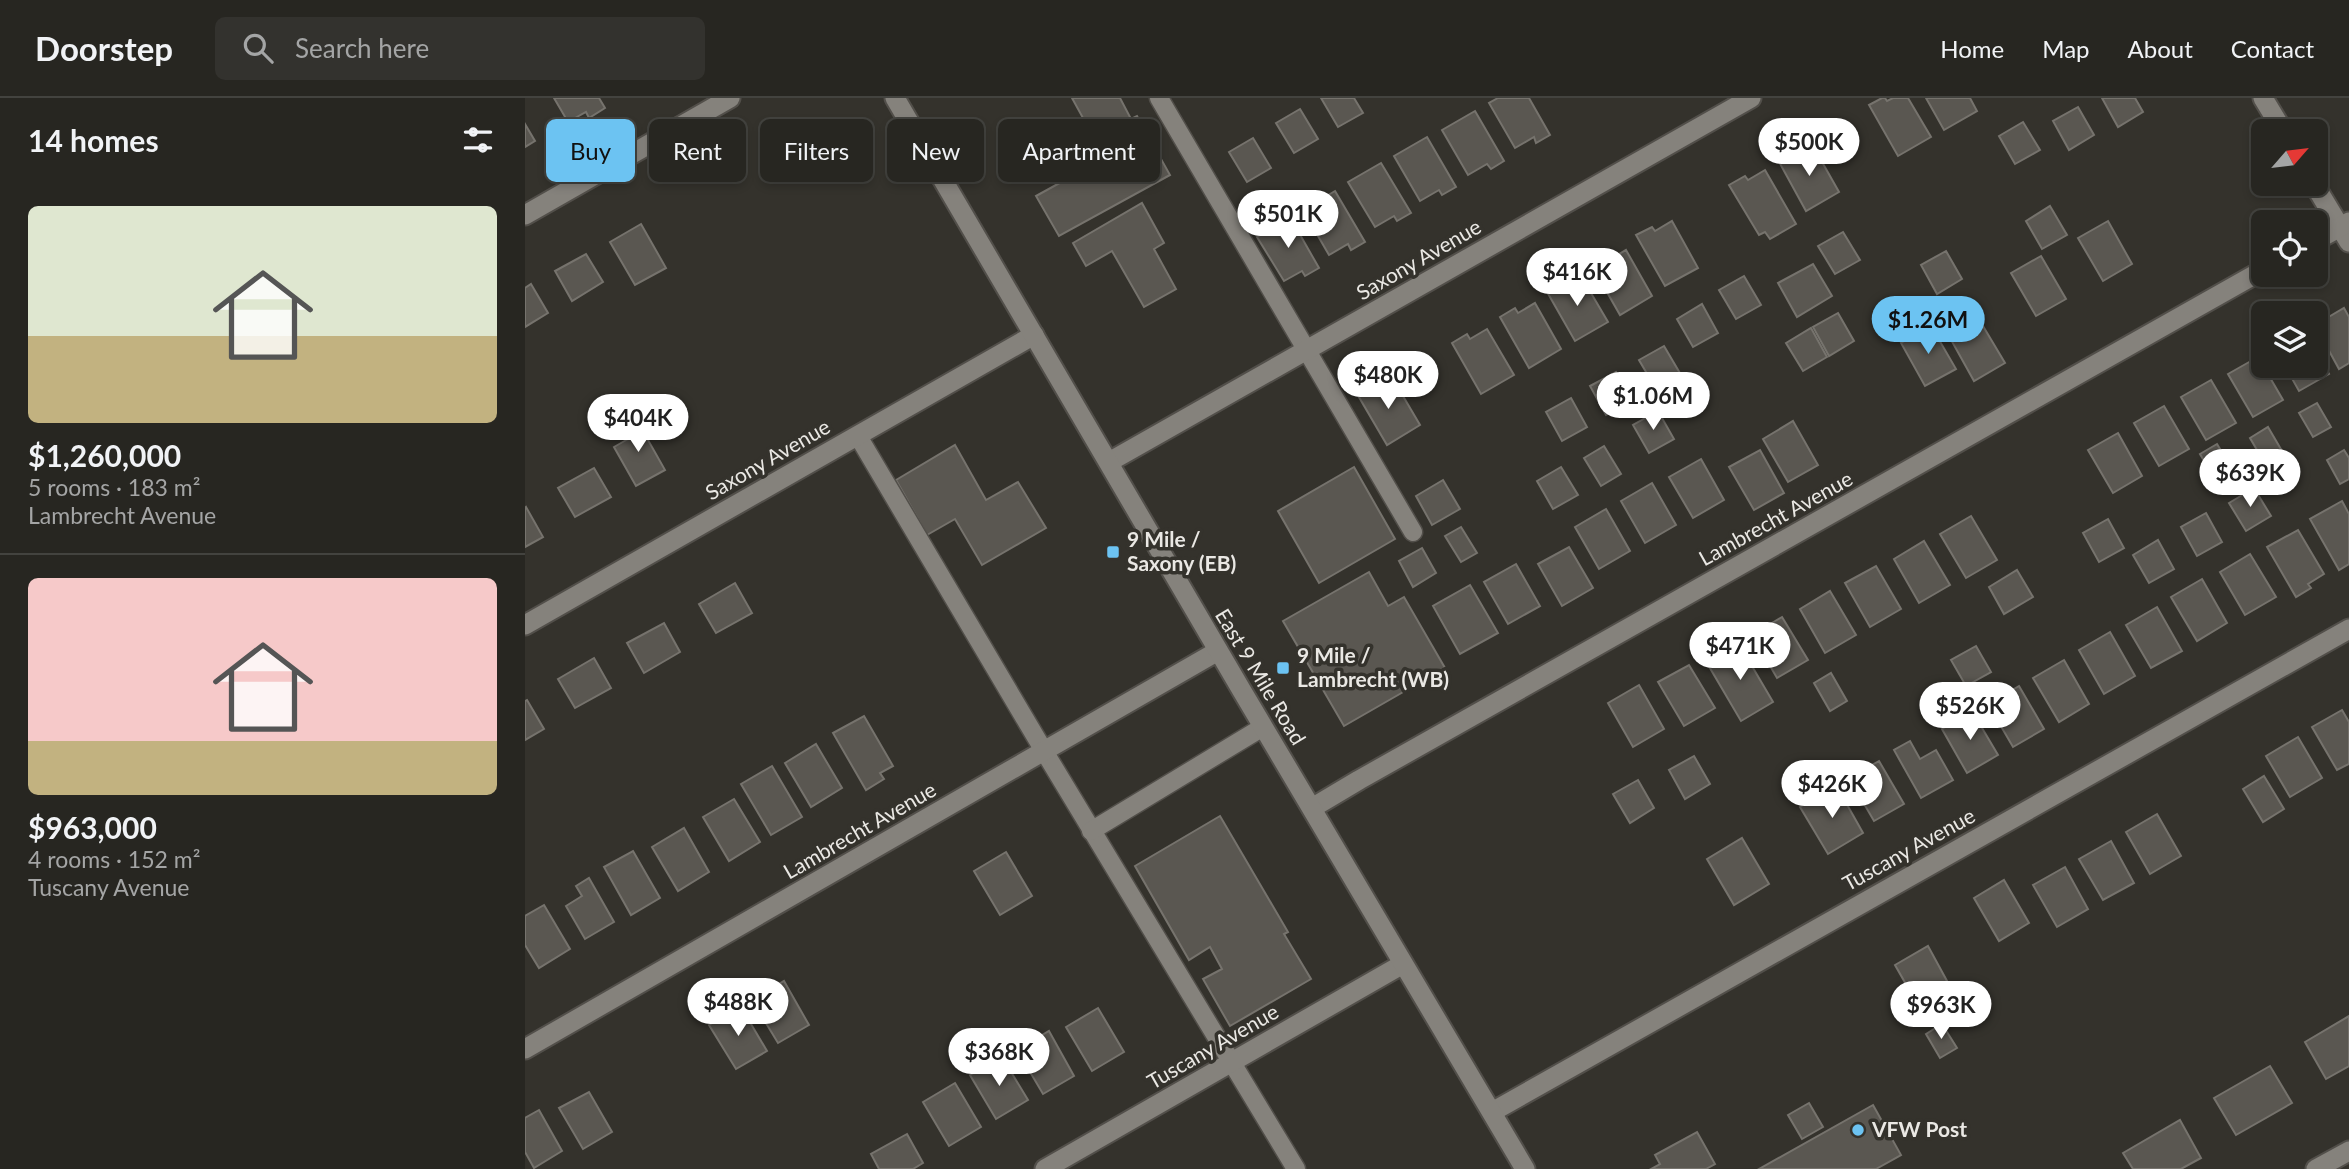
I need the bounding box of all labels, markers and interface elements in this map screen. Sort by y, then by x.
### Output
search box [215,17,705,80]
text: Doorstep [35,28,173,68]
icon: search [239,29,277,67]
text: Search here [295,32,429,64]
text: Home [1940,34,2004,63]
text: Map [2042,34,2090,63]
text: About [2128,34,2193,63]
text: Contact [2231,34,2314,63]
pin: $500K [1760,118,1858,178]
chip: Buy [546,119,635,182]
chip: Rent [649,119,746,182]
chip: Filters [760,119,873,182]
chip: New [887,119,984,182]
chip: Apartment [998,119,1160,182]
north arrow [2251,119,2327,196]
map controls [2251,119,2328,378]
icon: filters [459,121,497,159]
text: 14 homes [28,122,159,158]
text: $500K [1774,127,1844,155]
pin: $501K [1239,190,1337,250]
text: $501K [1253,199,1323,227]
button: locate [2251,210,2328,287]
street label: Saxony Avenue [1352,213,1485,304]
pin: $416K [1528,248,1626,308]
icon: home [200,252,326,378]
text: $416K [1542,257,1612,285]
pin: $1.26M [1871,296,1985,356]
button: layers [2251,301,2328,378]
text: $1.26M [1888,305,1968,333]
pin: $480K [1339,352,1437,411]
text: $480K [1353,360,1423,388]
pin: $1.06M [1596,372,1710,432]
text: $1.06M [1613,381,1693,409]
pin: $404K [589,394,687,454]
text: $404K [603,403,673,431]
street label: Saxony Avenue [701,413,834,504]
text: $1,260,000 [28,437,181,473]
pin: $639K [2201,450,2299,509]
text: $639K [2215,458,2285,486]
street label: Lambrecht Avenue [1694,465,1856,570]
text: 5 rooms · 183 m² [28,473,200,501]
text: Lambrecht Avenue [28,501,216,529]
place label: 9 Mile / Saxony (EB) [1127,526,1236,575]
marker: 9 Mile / Saxony (EB) [1105,544,1121,560]
street label: East 9 Mile Road [1211,604,1312,749]
pin: $471K [1691,622,1789,682]
icon: home [200,624,326,750]
text: $471K [1705,631,1775,659]
place label: 9 Mile / Lambrecht (WB) [1297,642,1449,691]
marker: 9 Mile / Lambrecht (WB) [1275,660,1291,676]
pin: $526K [1921,682,2019,742]
text: $526K [1935,691,2005,719]
pin: $426K [1783,760,1881,820]
text: $426K [1797,769,1867,797]
street label: Lambrecht Avenue [779,776,940,883]
street label: Tuscany Avenue [1838,802,1979,895]
text: $963,000 [28,809,157,845]
text: 4 rooms · 152 m² [28,845,200,873]
text: Tuscany Avenue [28,873,189,901]
pin: $488K [689,978,787,1038]
pin: $963K [1892,982,1990,1041]
text: $488K [703,987,773,1015]
text: $963K [1906,990,1976,1018]
street label: Tuscany Avenue [1142,998,1282,1093]
pin: $368K [950,1028,1048,1088]
text: $368K [964,1037,1034,1065]
place label: VFW Post [1871,1116,1967,1141]
marker: VFW Post [1850,1122,1866,1138]

